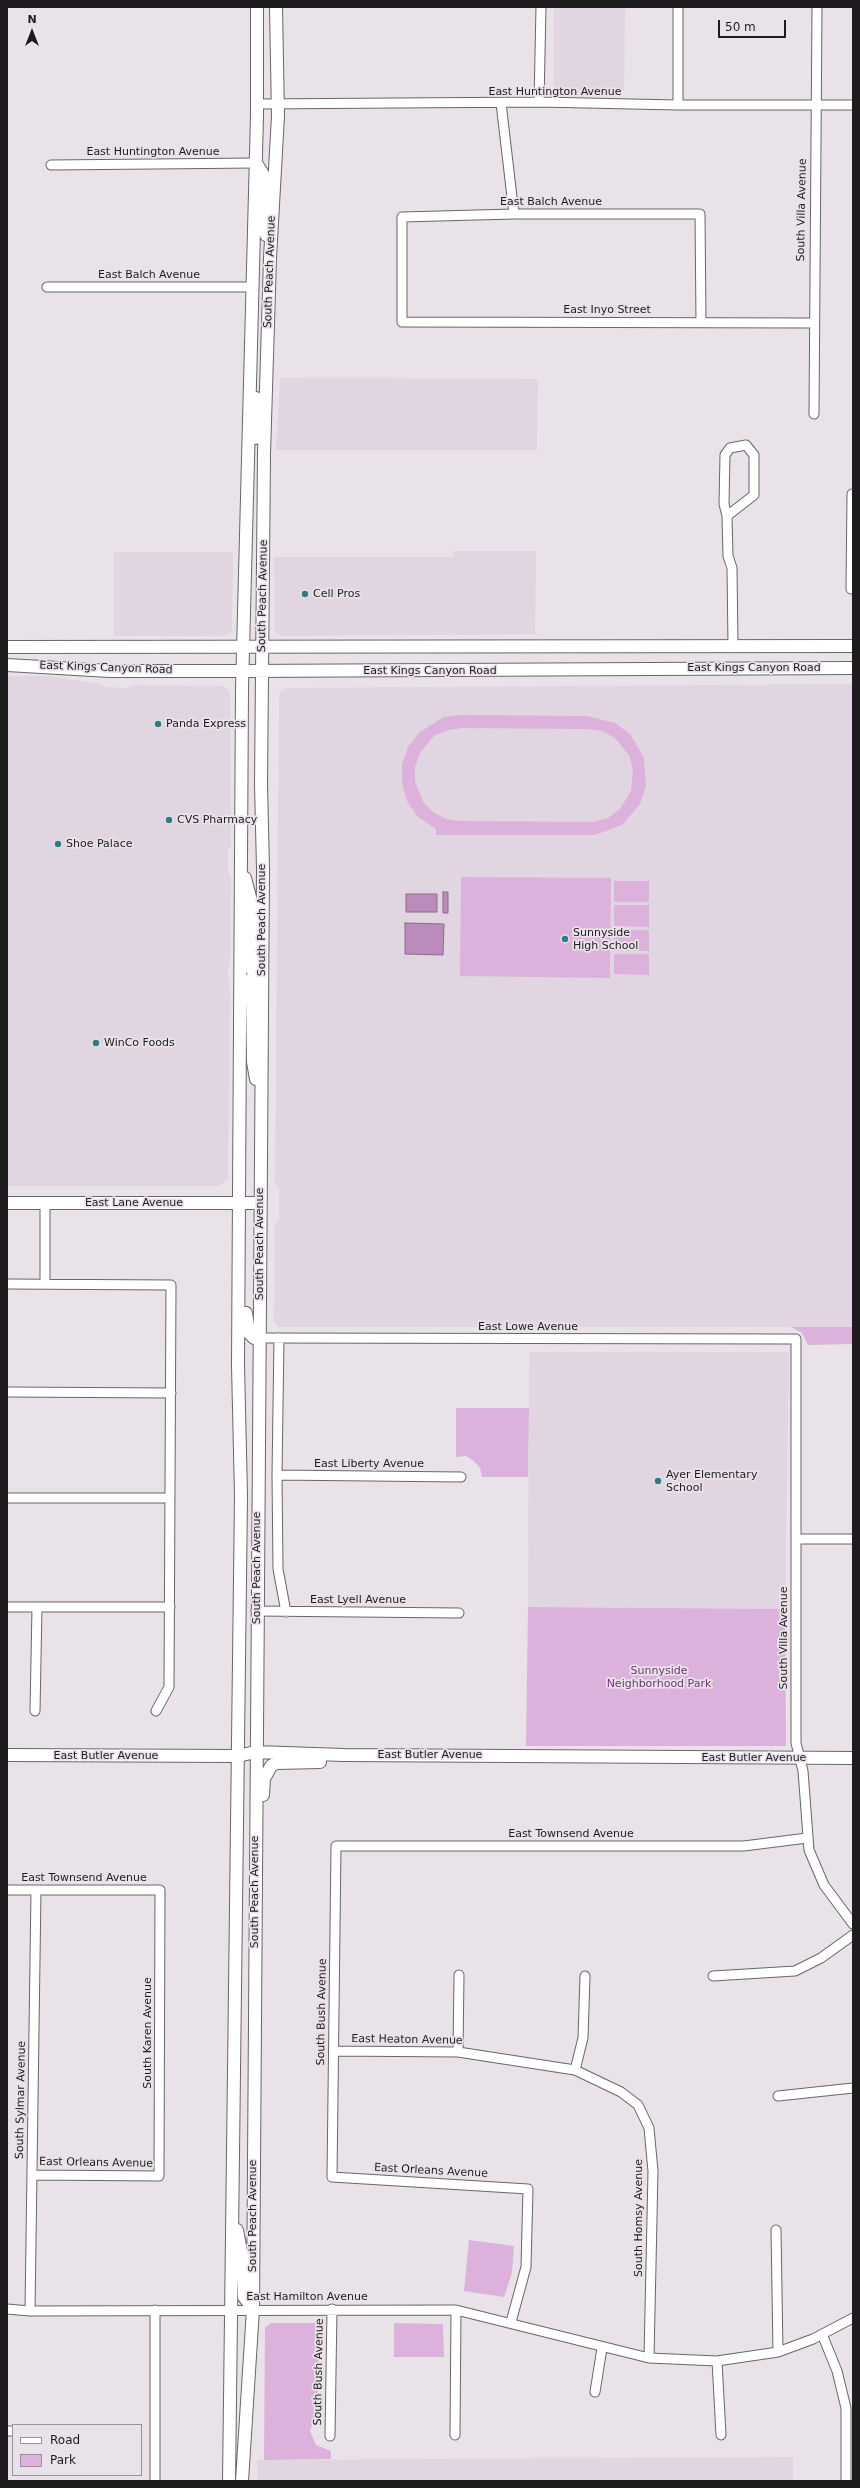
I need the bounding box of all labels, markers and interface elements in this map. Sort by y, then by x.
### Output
north arrow [12,12,52,52]
scale bar [720,12,788,38]
text: N [27,13,37,26]
text: 50 m [725,20,756,34]
street label: East Huntington Avenue [488,85,622,99]
street label: East Huntington Avenue [86,145,220,159]
street label: South Villa Avenue [795,158,809,262]
street label: East Balch Avenue [500,195,602,209]
street label: South Peach Avenue [261,216,279,328]
street label: East Balch Avenue [98,268,200,282]
street label: East Inyo Street [563,303,651,317]
street label: South Peach Avenue [255,540,271,652]
place label: Cell Pros [313,587,360,601]
marker: Cell Pros [300,589,310,599]
street label: East Kings Canyon Road [39,659,173,677]
street label: East Kings Canyon Road [687,661,821,675]
street label: East Kings Canyon Road [363,664,497,678]
place label: Panda Express [166,717,246,731]
marker: Panda Express [153,719,163,729]
place label: CVS Pharmacy [177,813,257,827]
marker: CVS Pharmacy [164,815,174,825]
place label: Shoe Palace [66,837,132,851]
marker: Shoe Palace [53,839,63,849]
street label: South Peach Avenue [255,864,269,976]
place label: Sunnyside High School [573,926,638,952]
marker: Sunnyside High School [560,934,570,944]
place label: WinCo Foods [104,1036,175,1050]
marker: WinCo Foods [91,1038,101,1048]
street label: South Peach Avenue [253,1188,267,1300]
street label: East Lane Avenue [85,1196,183,1210]
street label: East Lowe Avenue [478,1320,578,1334]
street label: East Liberty Avenue [314,1457,424,1471]
place label: Ayer Elementary School [666,1468,757,1494]
marker: Ayer Elementary School [653,1476,663,1486]
street label: South Peach Avenue [250,1512,264,1624]
street label: South Villa Avenue [777,1586,791,1690]
street label: East Lyell Avenue [310,1593,406,1607]
park label: Sunnyside Neighborhood Park [607,1664,711,1690]
street label: East Butler Avenue [378,1748,482,1762]
street label: East Butler Avenue [54,1749,158,1763]
street label: East Butler Avenue [702,1751,806,1765]
street label: East Townsend Avenue [508,1827,634,1841]
street label: South Peach Avenue [248,1836,262,1948]
street label: East Townsend Avenue [21,1871,147,1885]
street label: South Bush Avenue [314,1958,330,2066]
street label: South Karen Avenue [141,1977,155,2089]
street label: East Heaton Avenue [351,2032,463,2048]
street label: South Sylmar Avenue [13,2041,29,2159]
street label: East Orleans Avenue [39,2155,153,2171]
street label: South Homsy Avenue [632,2159,646,2277]
street label: South Peach Avenue [246,2160,260,2272]
street label: East Orleans Avenue [374,2161,488,2181]
street label: East Hamilton Avenue [246,2290,368,2304]
street label: South Bush Avenue [311,2318,327,2426]
legend [12,2424,142,2476]
text: Road [50,2433,80,2447]
text: Park [50,2453,76,2467]

